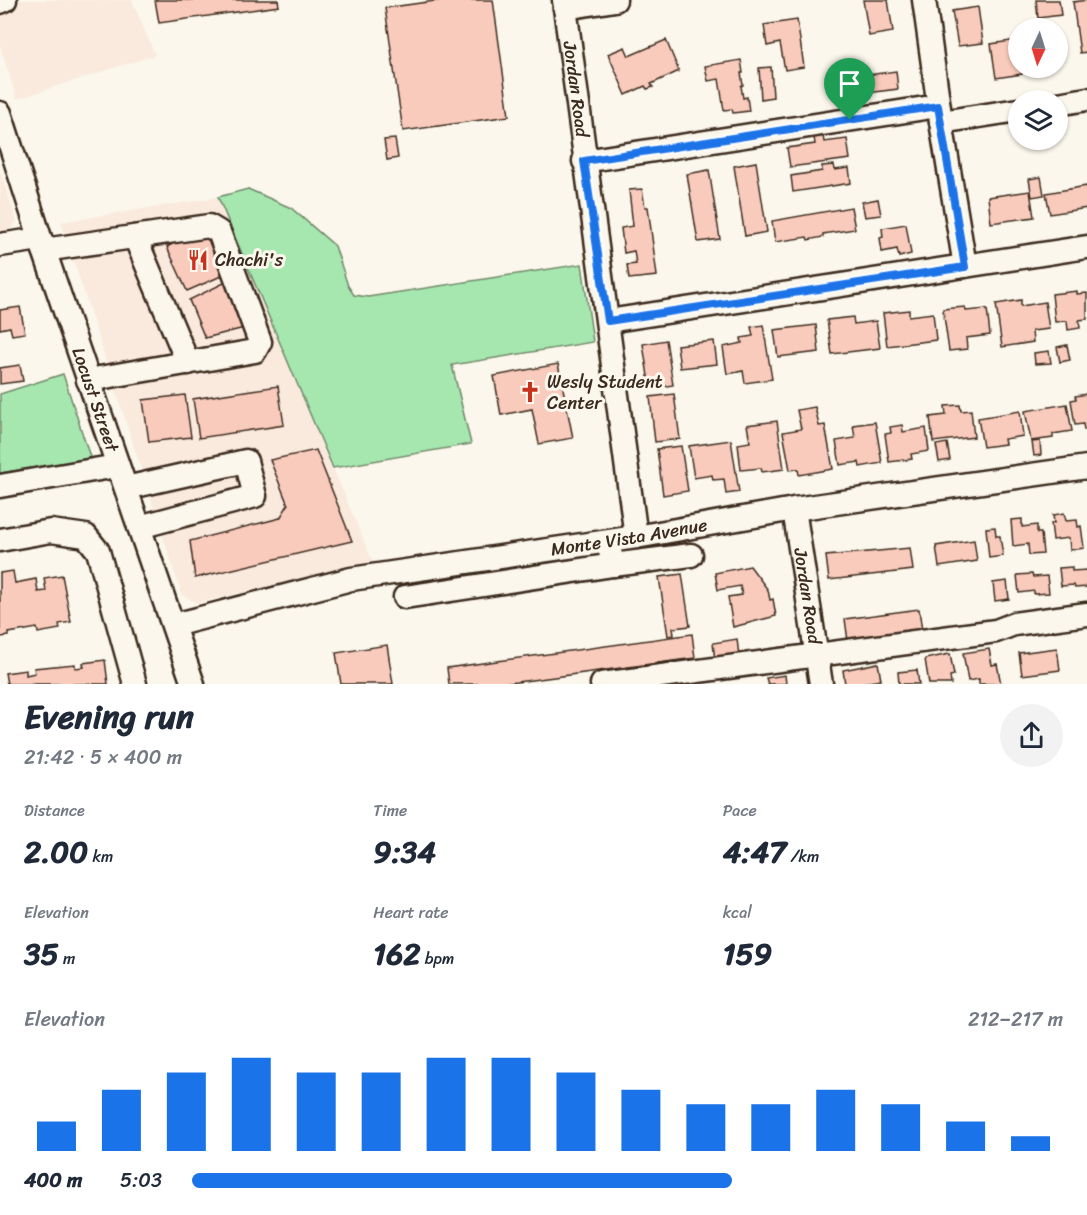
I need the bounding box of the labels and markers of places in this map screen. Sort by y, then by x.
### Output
pin [824,58,875,120]
place label: Chachi's [215,244,284,276]
restaurant icon: Chachi's [186,248,210,272]
place label: Wesly Student Center [547,366,663,419]
church icon: Wesly Student Center [518,380,542,404]

